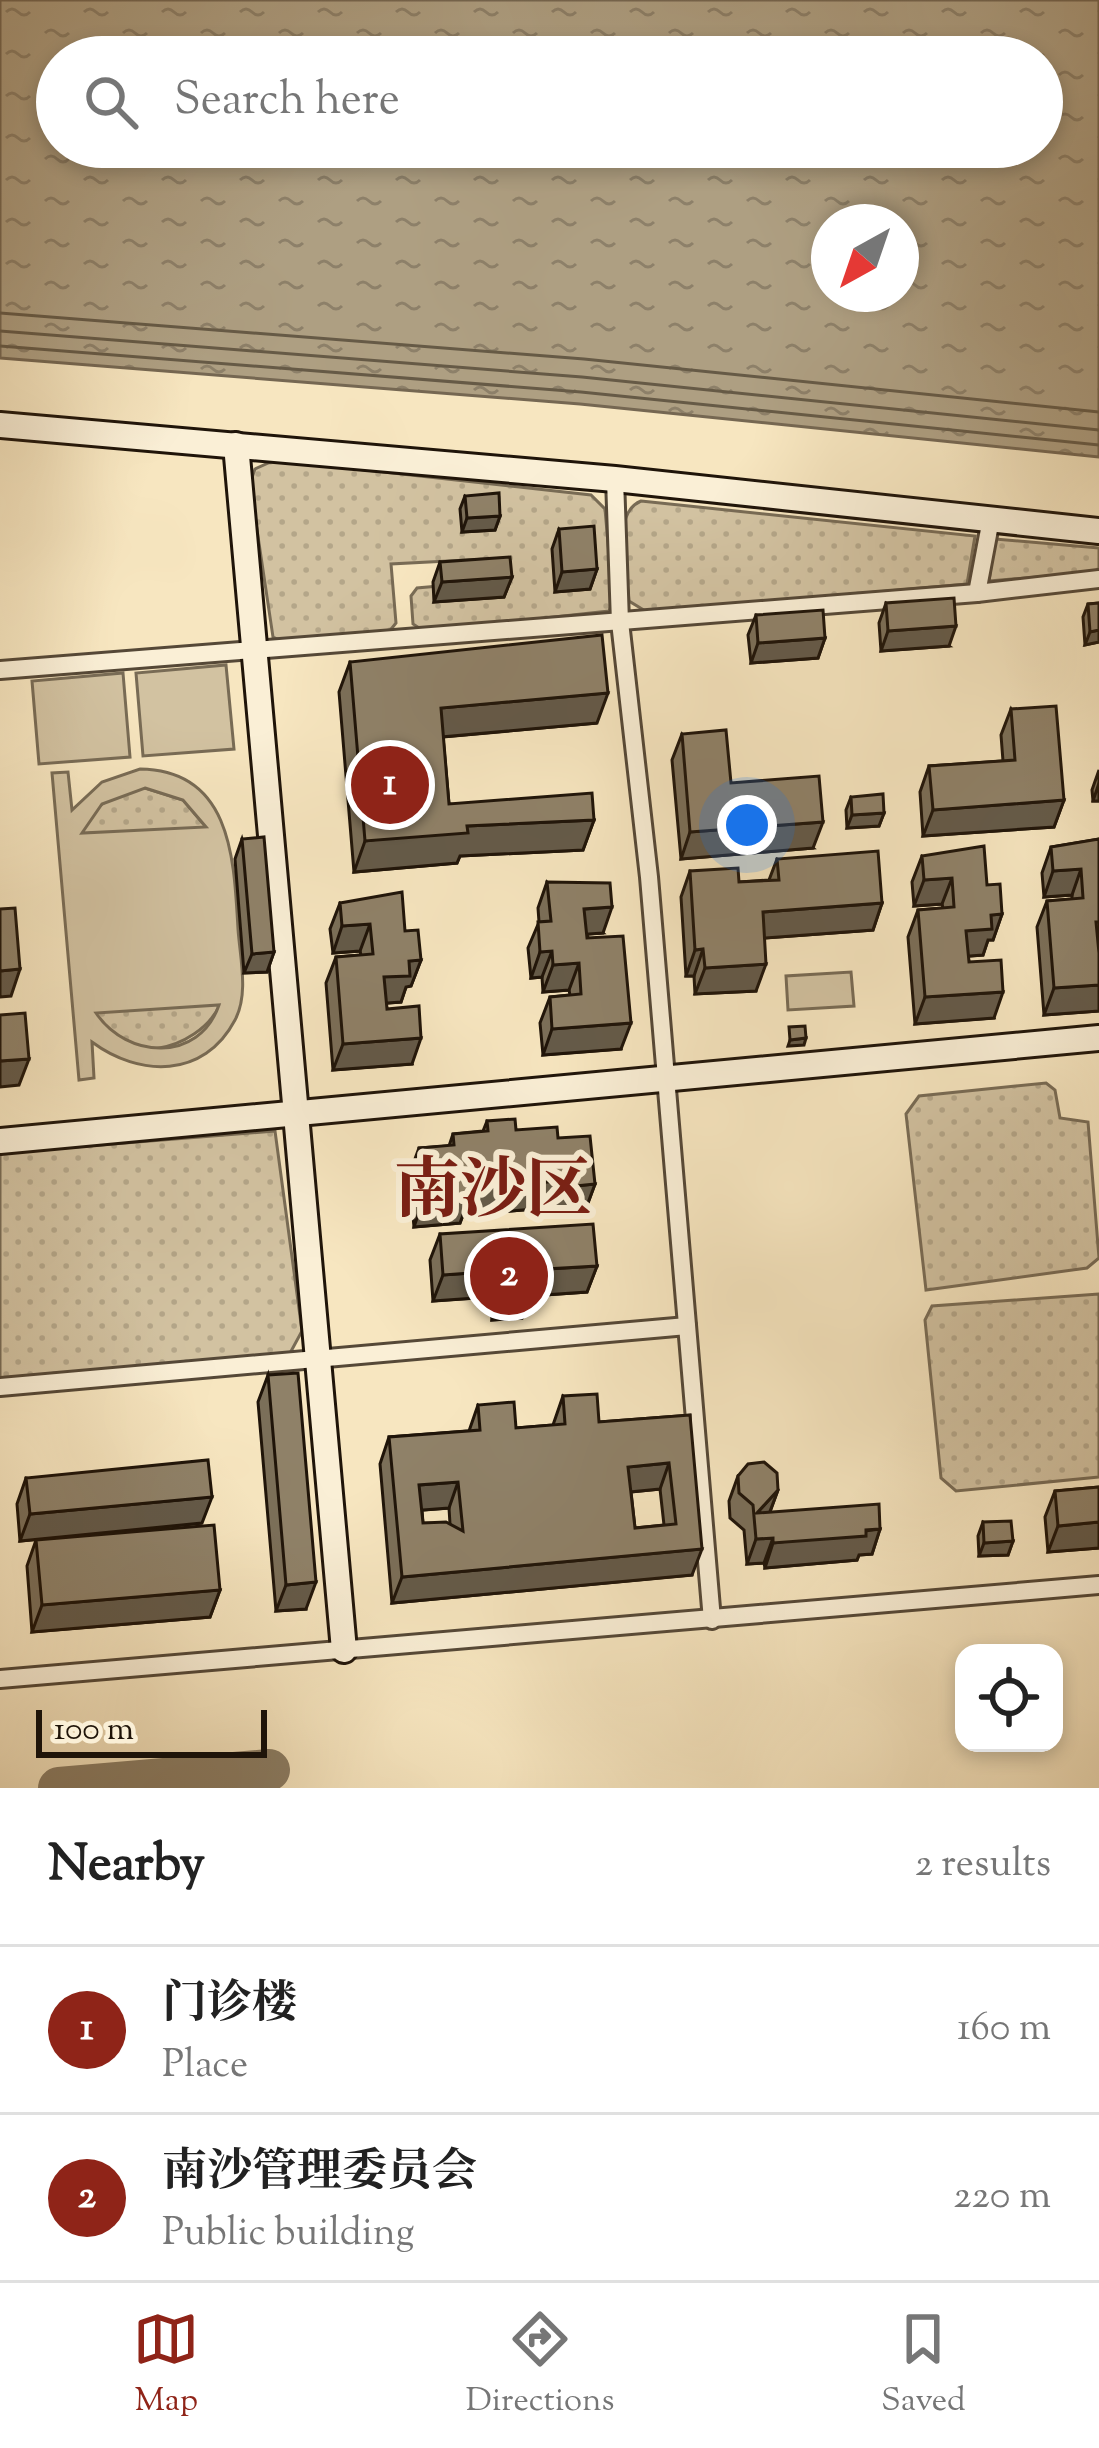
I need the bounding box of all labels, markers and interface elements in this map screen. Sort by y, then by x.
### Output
search box [36,36,1063,168]
icon: search [78,69,144,135]
text: Search here [174,70,400,135]
north arrow [811,204,919,312]
pin: 1 [351,740,429,830]
your location [717,795,777,855]
district label: 南沙区 [394,1148,592,1243]
pin: 2 [470,1231,548,1321]
map controls [955,1644,1063,1752]
button: locate [955,1644,1063,1752]
scale bar [36,1704,267,1757]
text: 100 m [54,1707,134,1755]
text: Nearby [48,1830,205,1903]
text: 2 results [915,1838,1051,1894]
text: 门诊楼 [162,1974,297,2039]
text: 1 [80,2002,94,2058]
text: 160 m [957,2002,1051,2058]
text: Place [162,2039,248,2095]
text: 南沙管理委员会 [162,2142,477,2207]
text: 2 [78,2170,96,2226]
text: 220 m [953,2170,1051,2226]
text: Public building [162,2207,415,2263]
tab: Map [133,2306,199,2426]
tab: Directions [466,2306,615,2426]
tab: Saved [881,2306,966,2426]

